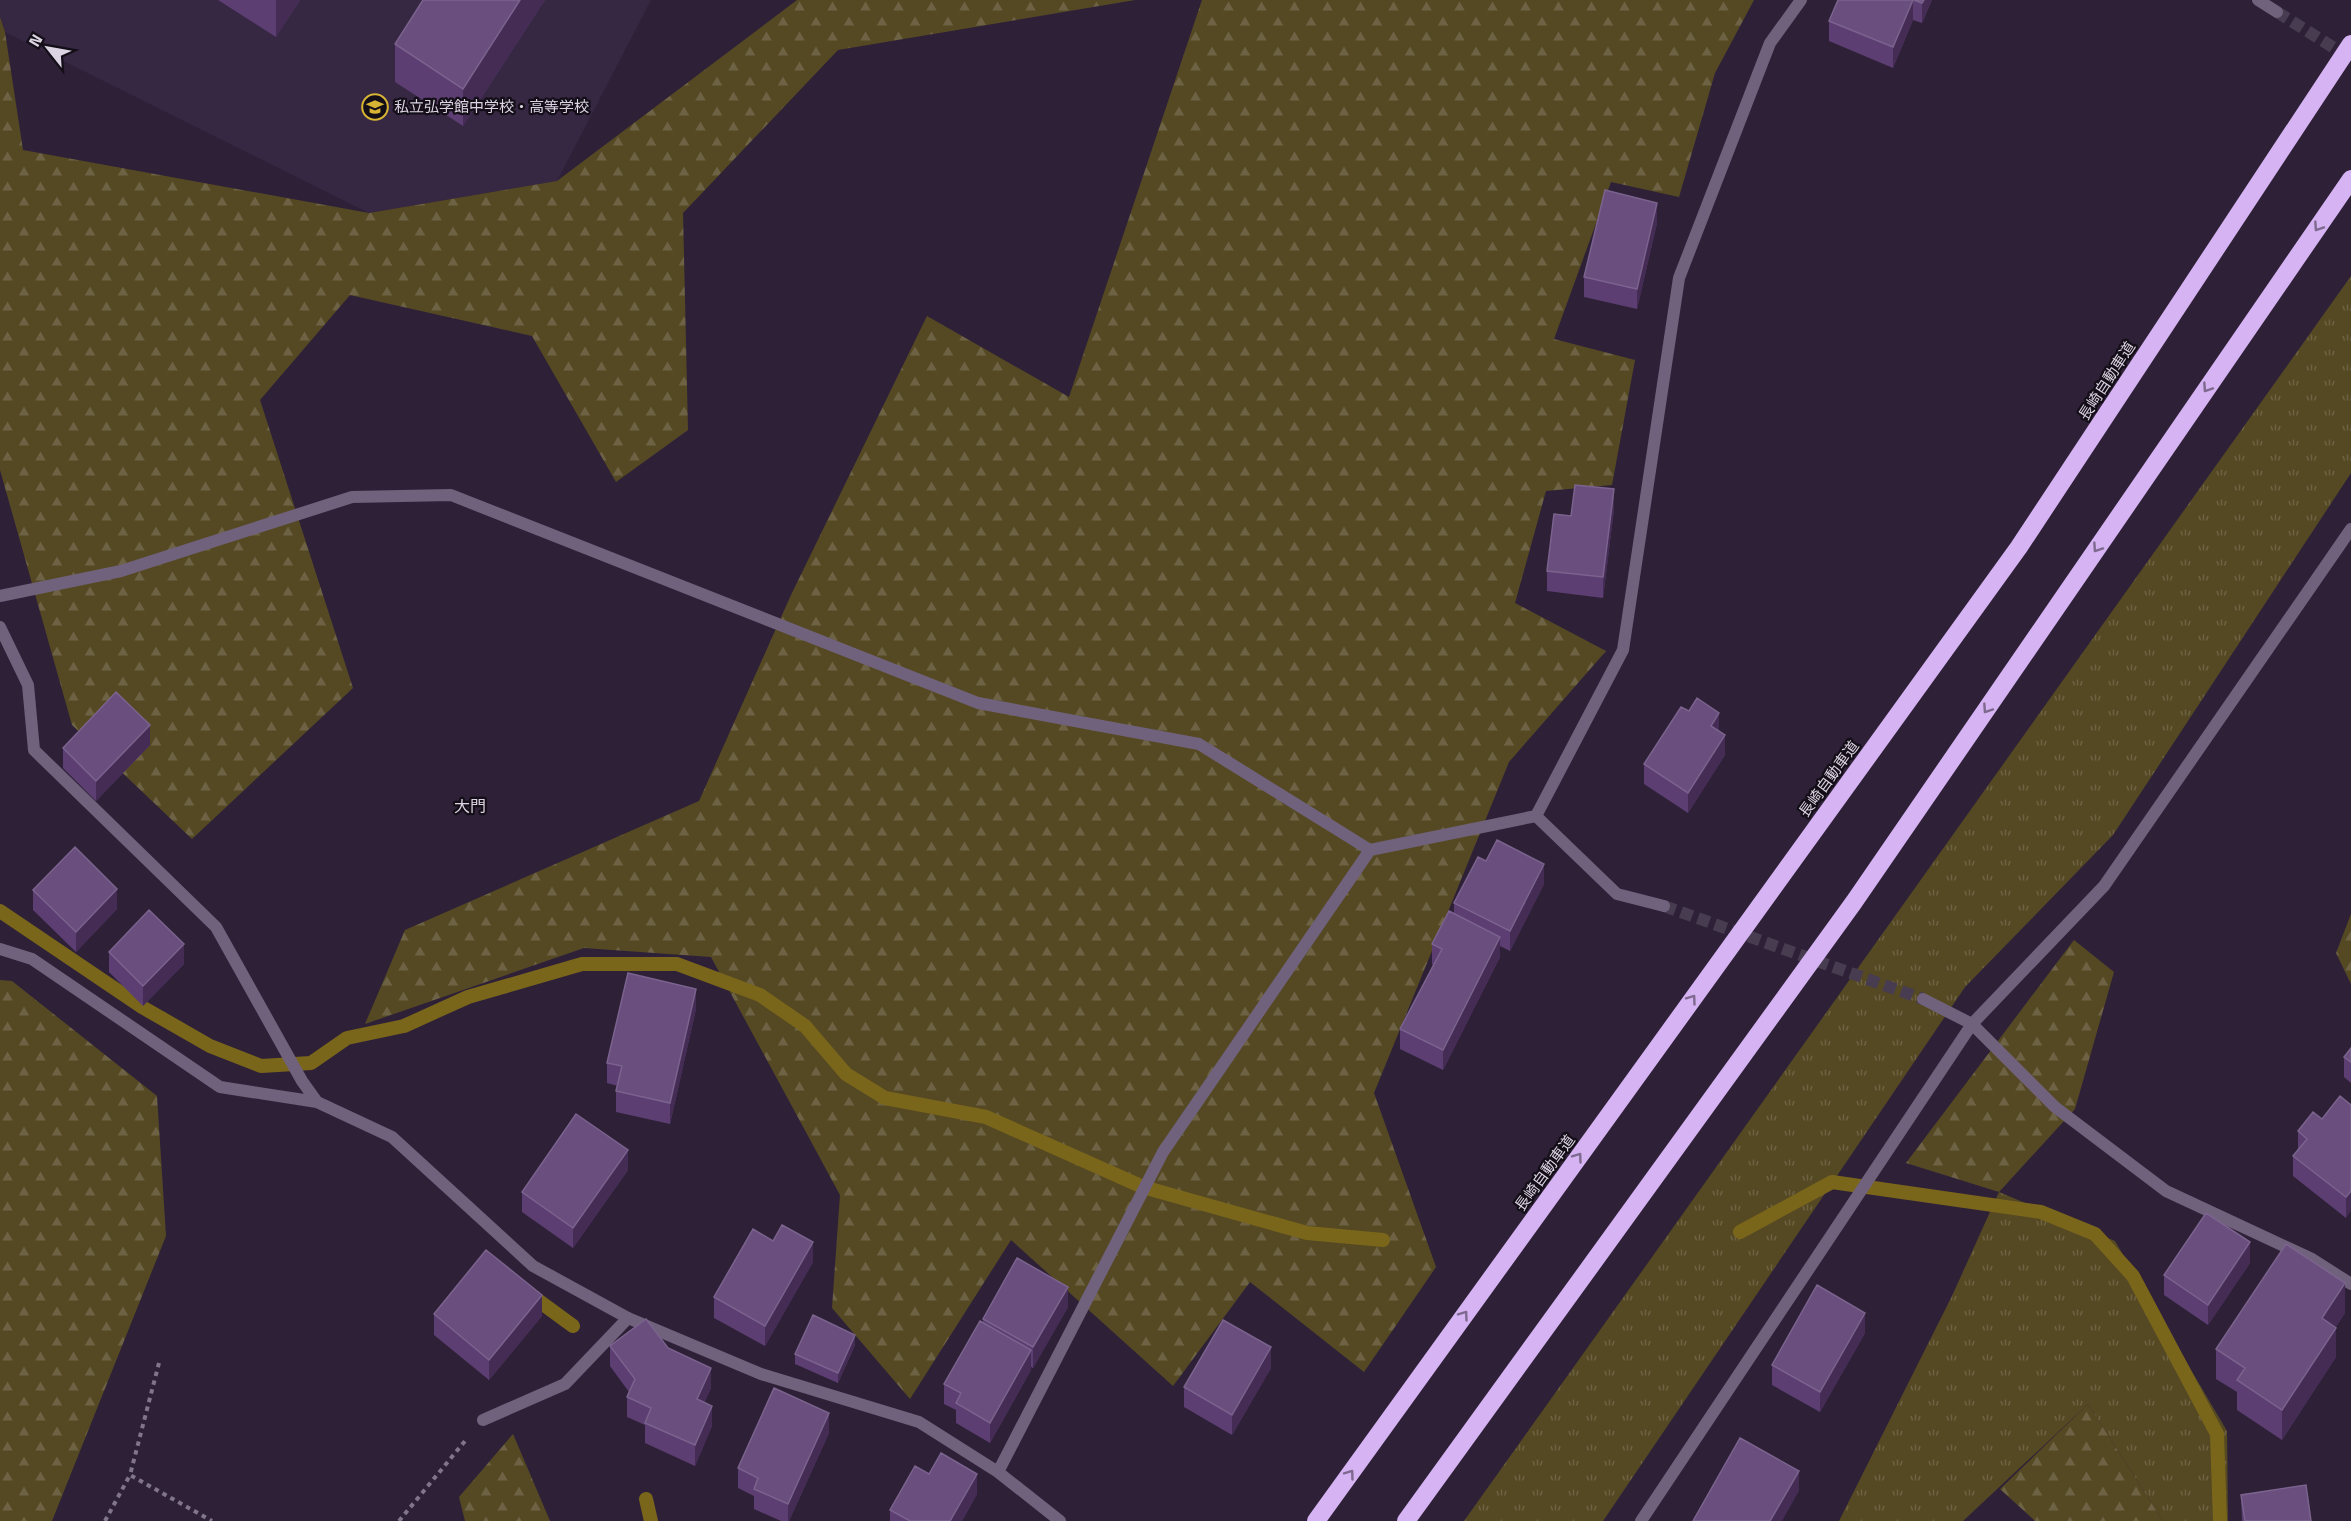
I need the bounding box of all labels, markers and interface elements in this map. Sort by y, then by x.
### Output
north arrow [18,18,78,78]
text: N [22,29,48,51]
school or university icon: 私立弘学館中学校・高等学校 [360,92,390,122]
place label: 私立弘学館中学校・高等学校 [394,95,589,118]
one-way arrow [2314,220,2325,231]
street label: 長崎自動車道 [2072,337,2141,425]
one-way arrow [2203,381,2214,392]
one-way arrow [2093,542,2104,553]
one-way arrow [1982,703,1994,713]
street label: 長崎自動車道 [1793,736,1864,822]
district label: 大門 [454,794,486,818]
one-way arrow [1685,995,1696,1006]
street label: 長崎自動車道 [1509,1130,1580,1216]
one-way arrow [1571,1153,1582,1164]
one-way arrow [1457,1311,1468,1322]
one-way arrow [1343,1469,1354,1480]

